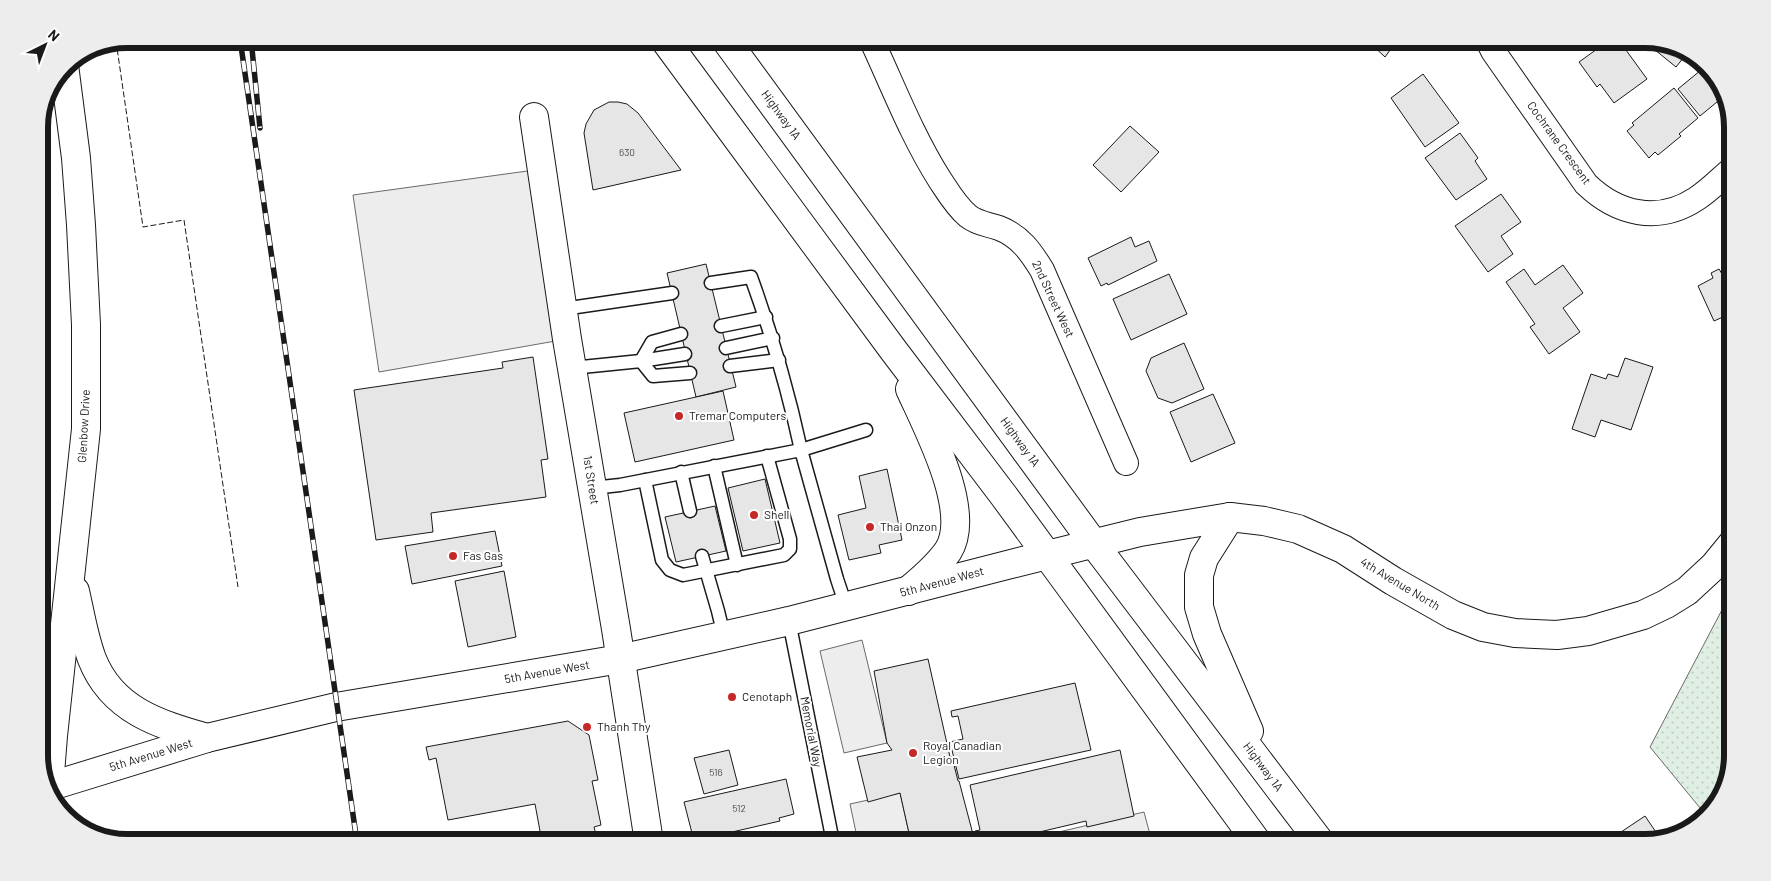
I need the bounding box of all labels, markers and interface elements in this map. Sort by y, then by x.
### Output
north arrow [20,20,70,70]
text: N [45,26,63,44]
street label: Highway 1A [759,87,804,142]
street label: Cochrane Crescent [1525,98,1595,187]
house number: 630 [619,146,635,158]
street label: 2nd Street West [1030,258,1078,339]
street label: Glenbow Drive [74,389,92,463]
place label: Tremar Computers [689,408,786,422]
marker: Tremar Computers [673,410,685,422]
street label: Highway 1A [998,414,1043,469]
street label: 1st Street [581,454,603,505]
place label: Shell [764,507,789,521]
marker: Shell [748,509,760,521]
place label: Thai Onzon [880,519,937,533]
marker: Thai Onzon [864,521,876,533]
place label: Fas Gas [463,548,503,562]
marker: Fas Gas [447,550,459,562]
street label: 4th Avenue North [1358,554,1443,612]
street label: 5th Avenue West [898,563,985,599]
street label: 5th Avenue West [503,657,591,685]
place label: Cenotaph [742,689,792,703]
marker: Cenotaph [726,691,738,703]
street label: Memorial Way [798,695,826,769]
place label: Thanh Thy [597,719,651,733]
marker: Thanh Thy [581,721,593,733]
street label: 5th Avenue West [107,735,194,773]
place label: Royal Canadian Legion [923,738,1001,766]
street label: Highway 1A [1241,739,1287,794]
marker: Royal Canadian Legion [907,747,919,759]
house number: 516 [709,766,723,778]
house number: 512 [732,802,746,814]

